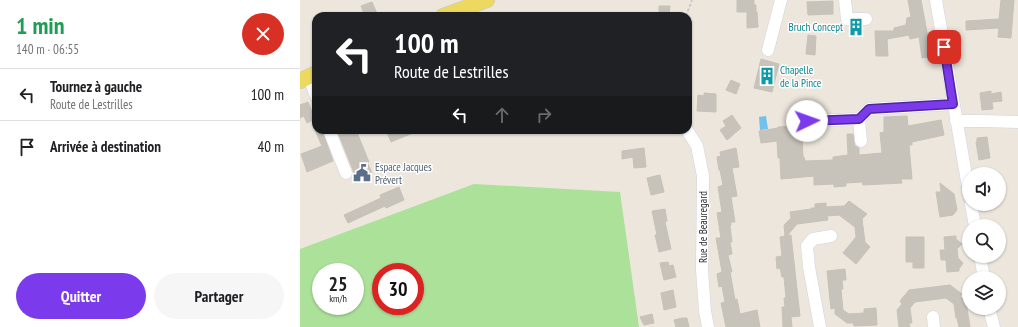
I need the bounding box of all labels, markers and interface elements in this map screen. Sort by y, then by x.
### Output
text: 1 min [16,10,64,41]
button: close [242,13,284,55]
building icon: Bruch Concept [846,17,866,37]
place label: Bruch Concept [789,20,843,34]
text: 100 m [394,24,458,61]
icon: left [328,28,380,80]
pin [927,30,961,64]
icon: arrive [933,36,955,58]
text: 140 m · 06:55 [16,41,79,58]
text: Route de Lestrilles [394,60,509,83]
place label: Chapelle de la Pince [780,63,822,90]
building icon: Chapelle de la Pince [757,66,777,86]
text: Tournez à gauche [50,77,142,96]
icon: left [16,84,38,106]
text: 100 m [251,85,284,104]
text: Route de Lestrilles [50,96,133,113]
position arrow [786,100,828,142]
icon: left [449,104,471,126]
icon: ahead [491,104,513,126]
icon: right [533,104,555,126]
icon: arrive [16,136,38,158]
text: Arrivée à destination [50,137,161,156]
text: 40 m [258,137,284,156]
place label: Espace Jacques Prévert [375,160,432,187]
public building icon: Espace Jacques Prévert [352,163,372,183]
map controls [962,167,1006,315]
button: sound [962,167,1006,211]
street label: Rue de Beauregard [696,191,710,263]
button: search [962,219,1006,263]
speed limit sign: 30 [372,263,424,315]
text: 25 [328,271,348,297]
button: layers [962,271,1006,315]
button: Quitter [16,273,146,319]
button: Partager [154,273,284,319]
text: km/h [329,292,347,305]

